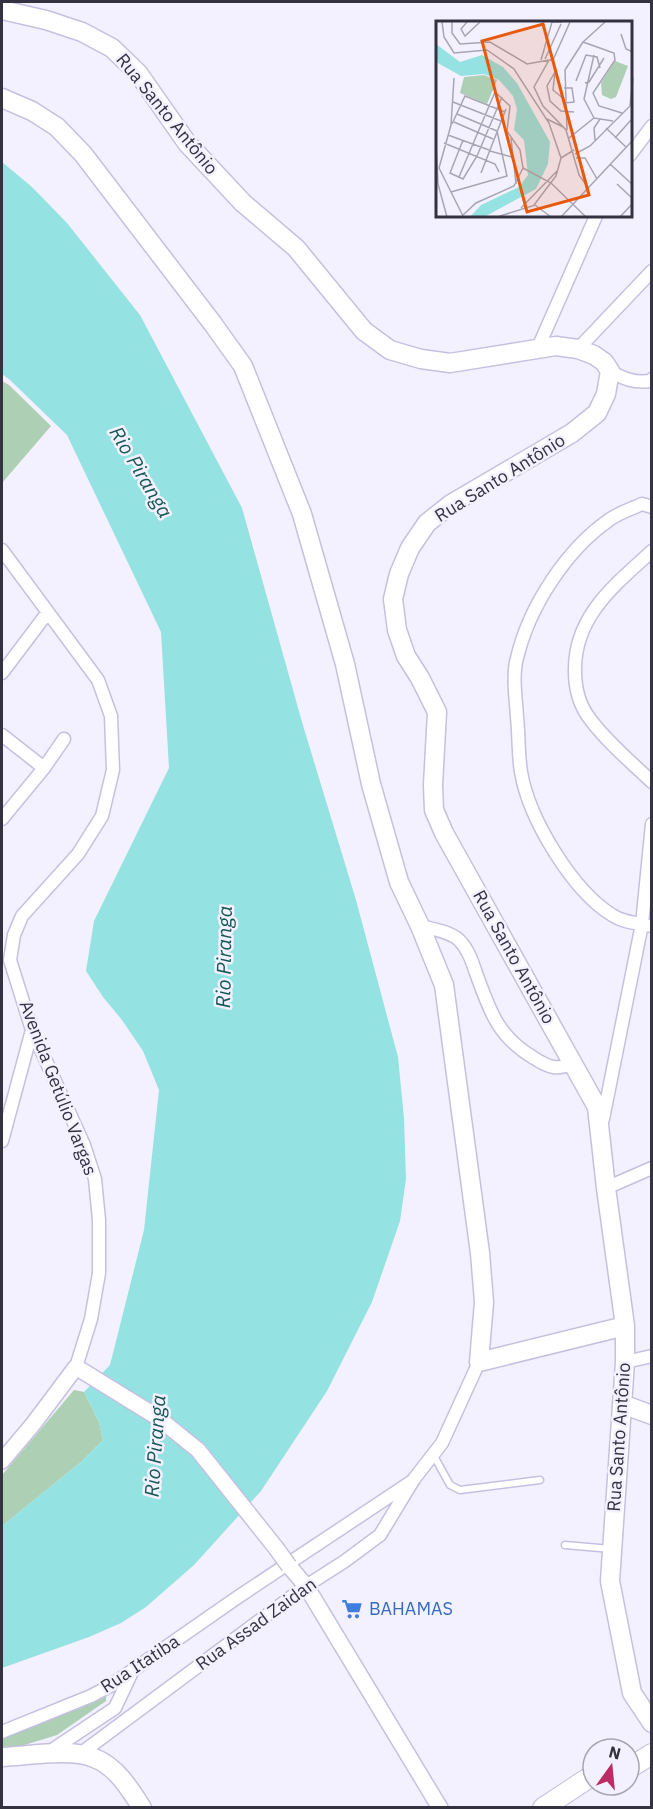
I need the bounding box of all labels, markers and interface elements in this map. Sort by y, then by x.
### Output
inset map [436,21,632,218]
street label: Rua Santo Antônio [111,48,223,179]
water label: Rio Piranga [103,421,179,523]
street label: Rua Santo Antônio [430,428,569,527]
street label: Rua Santo Antônio [468,886,561,1028]
water label: Rio Piranga [209,906,238,1008]
street label: Avenida Getúlio Vargas [14,997,102,1179]
street label: Rua Santo Antônio [602,1362,635,1512]
water label: Rio Piranga [137,1394,172,1498]
street label: Rua Assad Zaidan [191,1572,321,1675]
supermarket icon: BAHAMAS [340,1597,364,1621]
place label: BAHAMAS [369,1597,453,1620]
street label: Rua Itatiba [96,1629,184,1698]
north arrow [581,1737,641,1797]
text: N [607,1741,623,1764]

